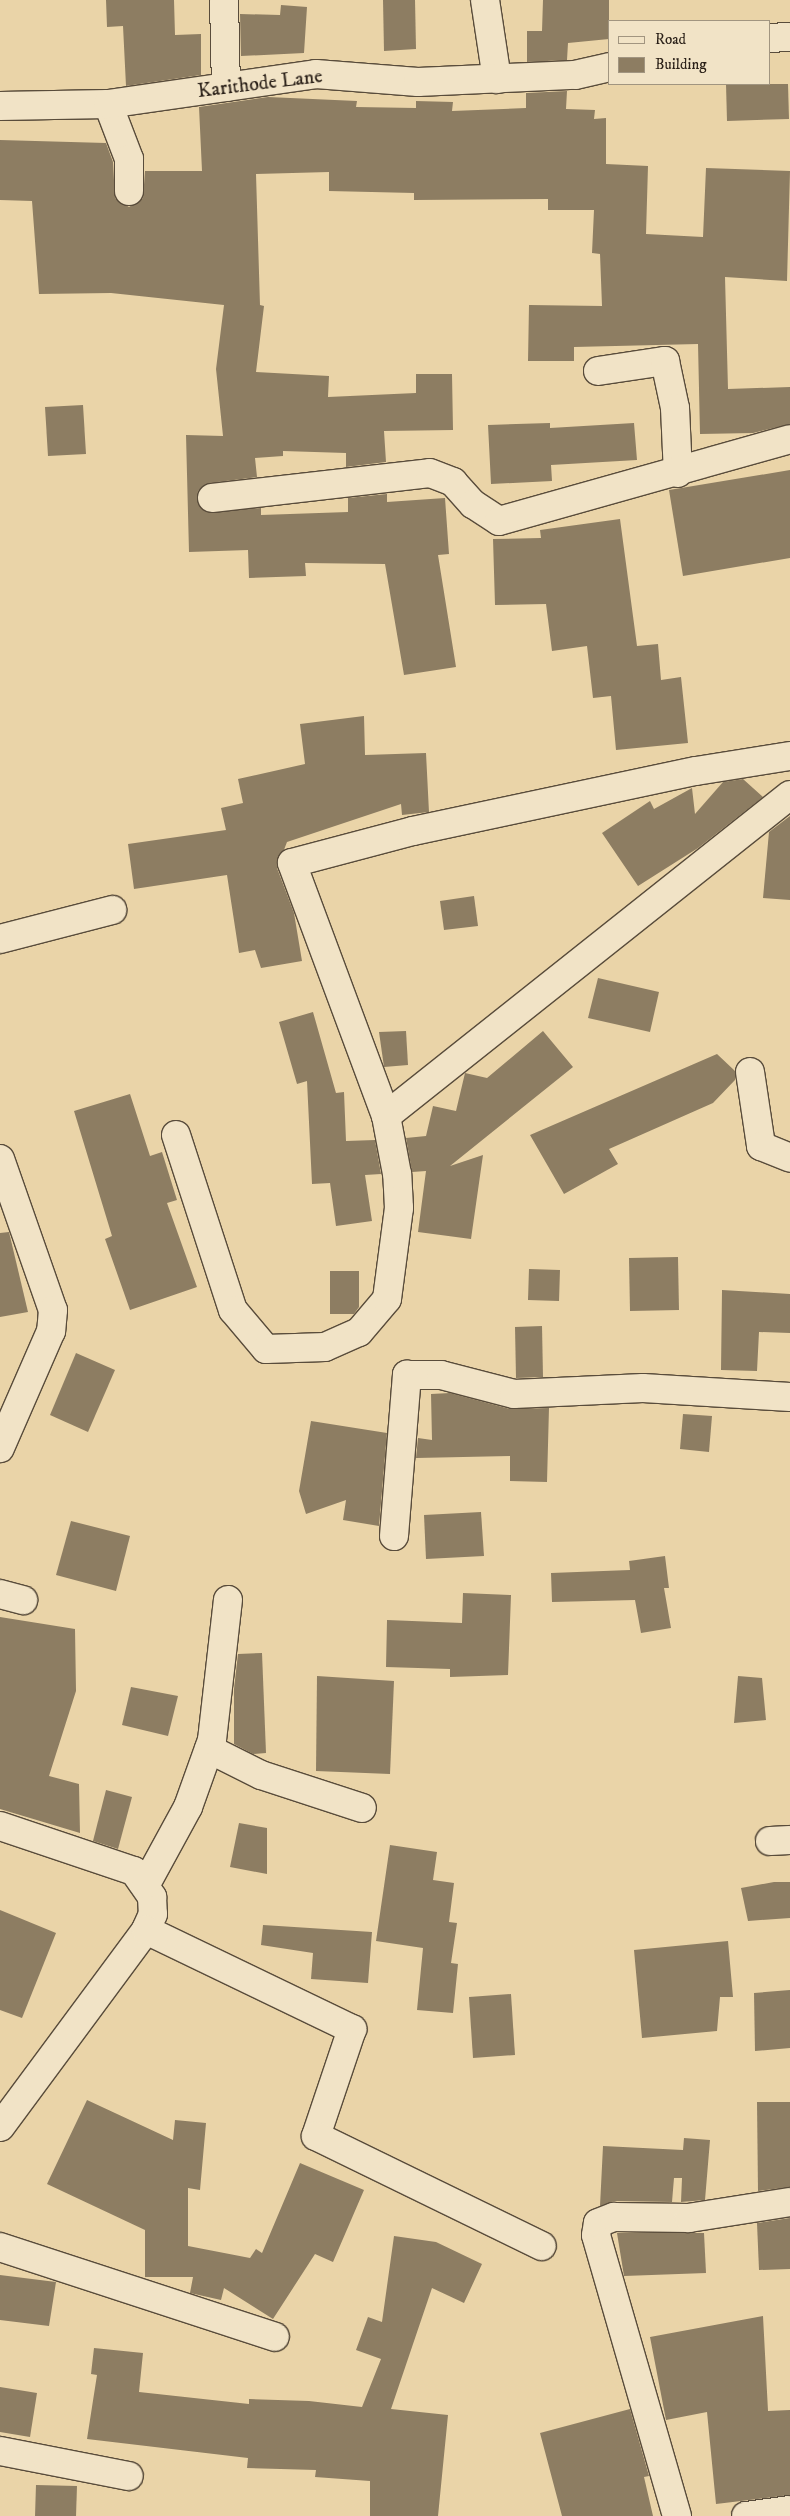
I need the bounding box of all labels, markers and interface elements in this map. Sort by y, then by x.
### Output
legend [608,20,770,85]
text: Road [655,30,686,49]
text: Building [655,55,707,74]
street label: Karithode Lane [196,64,324,104]

